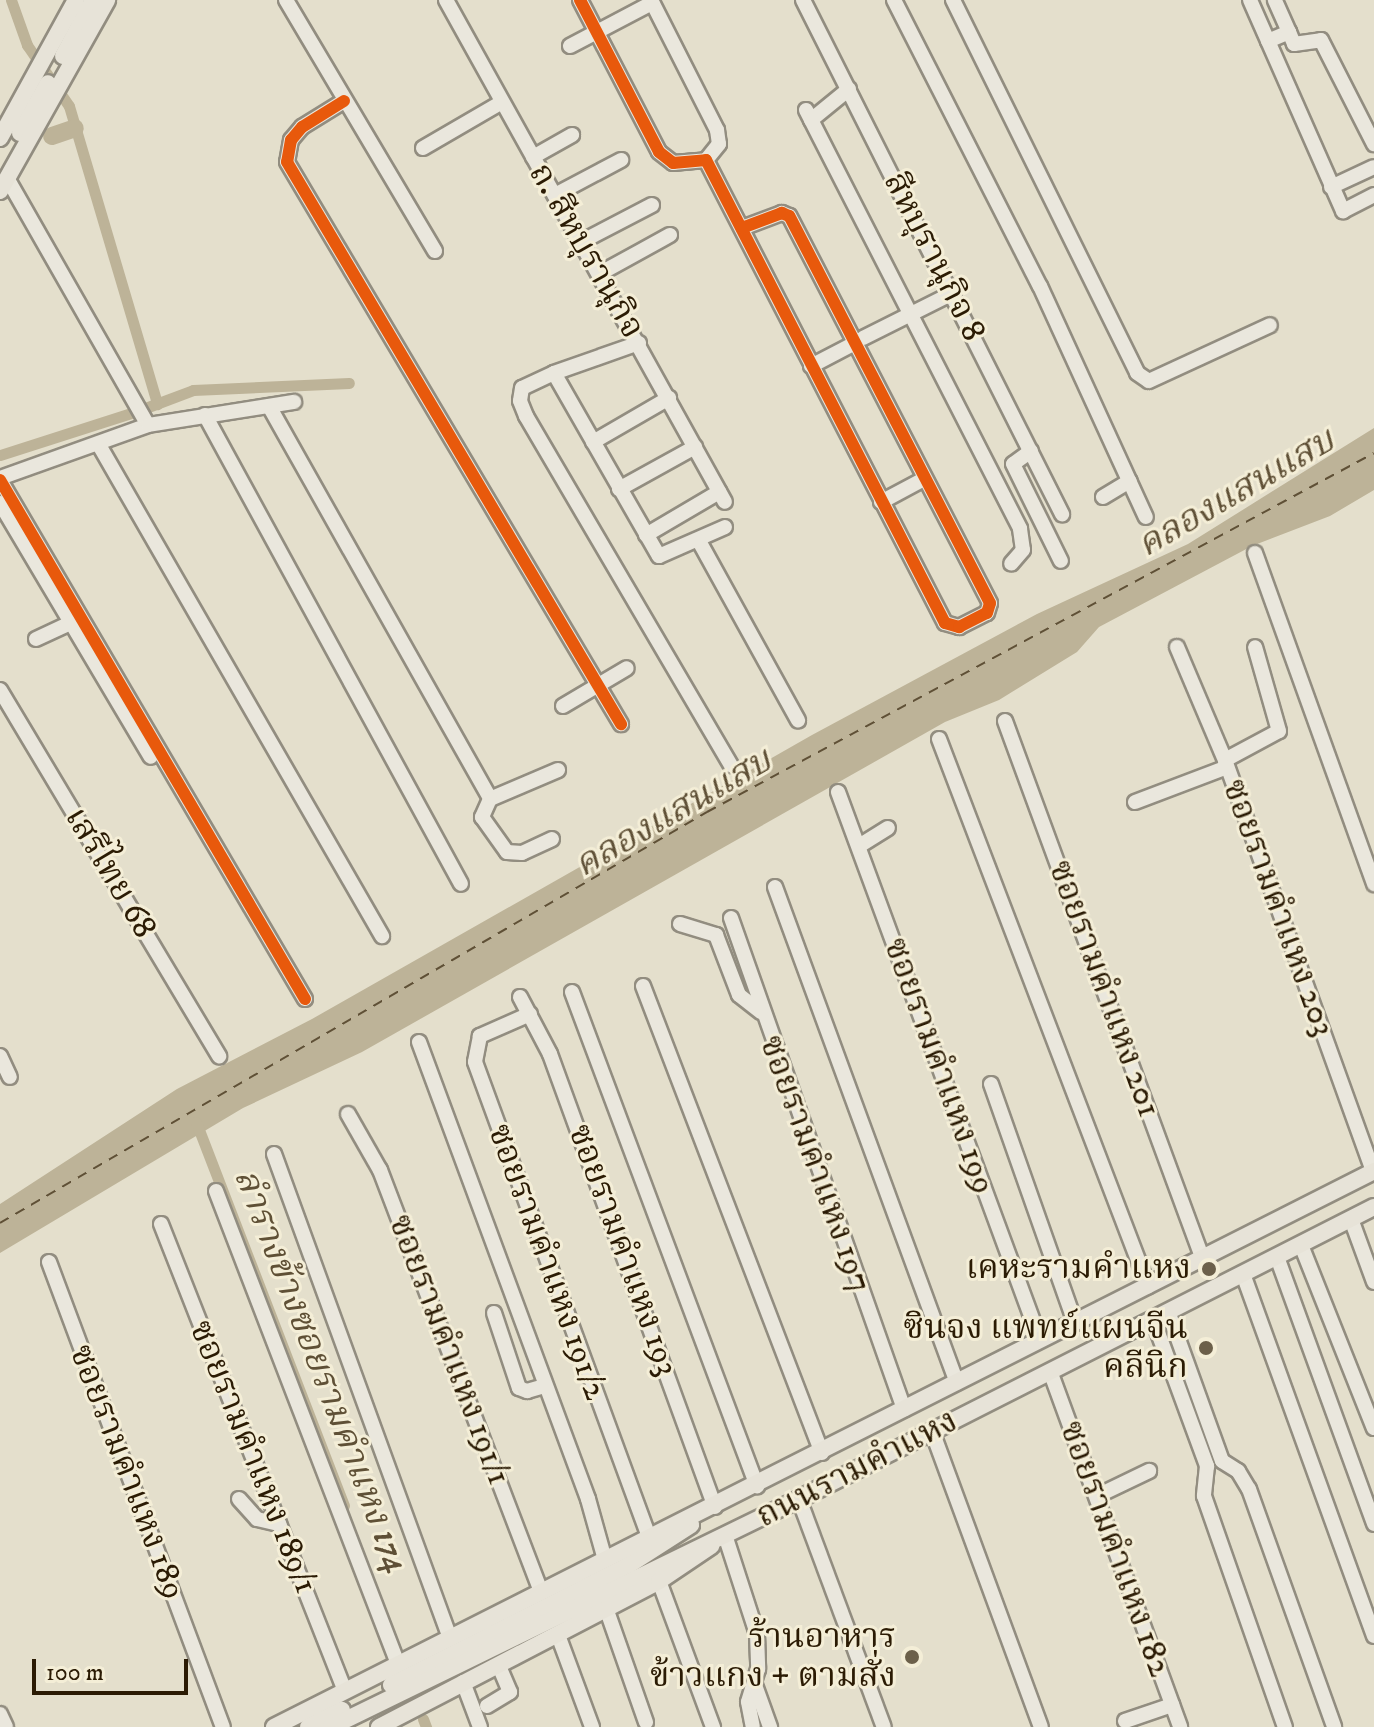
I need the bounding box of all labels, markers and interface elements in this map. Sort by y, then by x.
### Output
street label: ถ. สีหบุรานุกิจ [519,156,653,346]
street label: สีหบุรานุกิจ 8 [874,166,994,348]
water label: คลองแสนแสบ [1130,419,1342,567]
water label: คลองแสนแสบ [567,739,779,887]
street label: ซอยรามคำแหง 203 [1213,774,1343,1042]
street label: เสรีไทย 68 [55,800,165,946]
street label: ซอยรามคำแหง 201 [1039,855,1169,1123]
street label: ซอยรามคำแหง 199 [874,933,1004,1199]
street label: ซอยรามคำแหง 197 [750,1030,880,1298]
street label: ซอยรามคำแหง 191/2 [478,1119,616,1405]
street label: ซอยรามคำแหง 193 [559,1119,687,1381]
water label: ลำรางข้างซอยรามคำแหง 174 [224,1163,418,1579]
street label: ซอยรามคำแหง 191/1 [379,1209,519,1491]
place label: เคหะรามคำแหง [966,1249,1191,1289]
marker: เคหะรามคำแหง [1198,1258,1220,1280]
place label: ซินจง แพทย์แผนจีน คลีนิก [903,1308,1188,1388]
street label: ซอยรามคำแหง 189/1 [180,1315,326,1599]
marker: ซินจง แพทย์แผนจีน คลีนิก [1195,1337,1217,1359]
street label: ซอยรามคำแหง 189 [60,1339,194,1605]
street label: ถนนรามคำแหง [750,1401,964,1537]
street label: ซอยรามคำแหง 182 [1050,1416,1180,1682]
place label: ร้านอาหาร ข้าวแกง + ตามสั่ง [650,1617,896,1696]
scale bar [36,1643,192,1693]
marker: ร้านอาหาร ข้าวแกง + ตามสั่ง [903,1648,921,1666]
text: 100 m [46,1658,104,1688]

